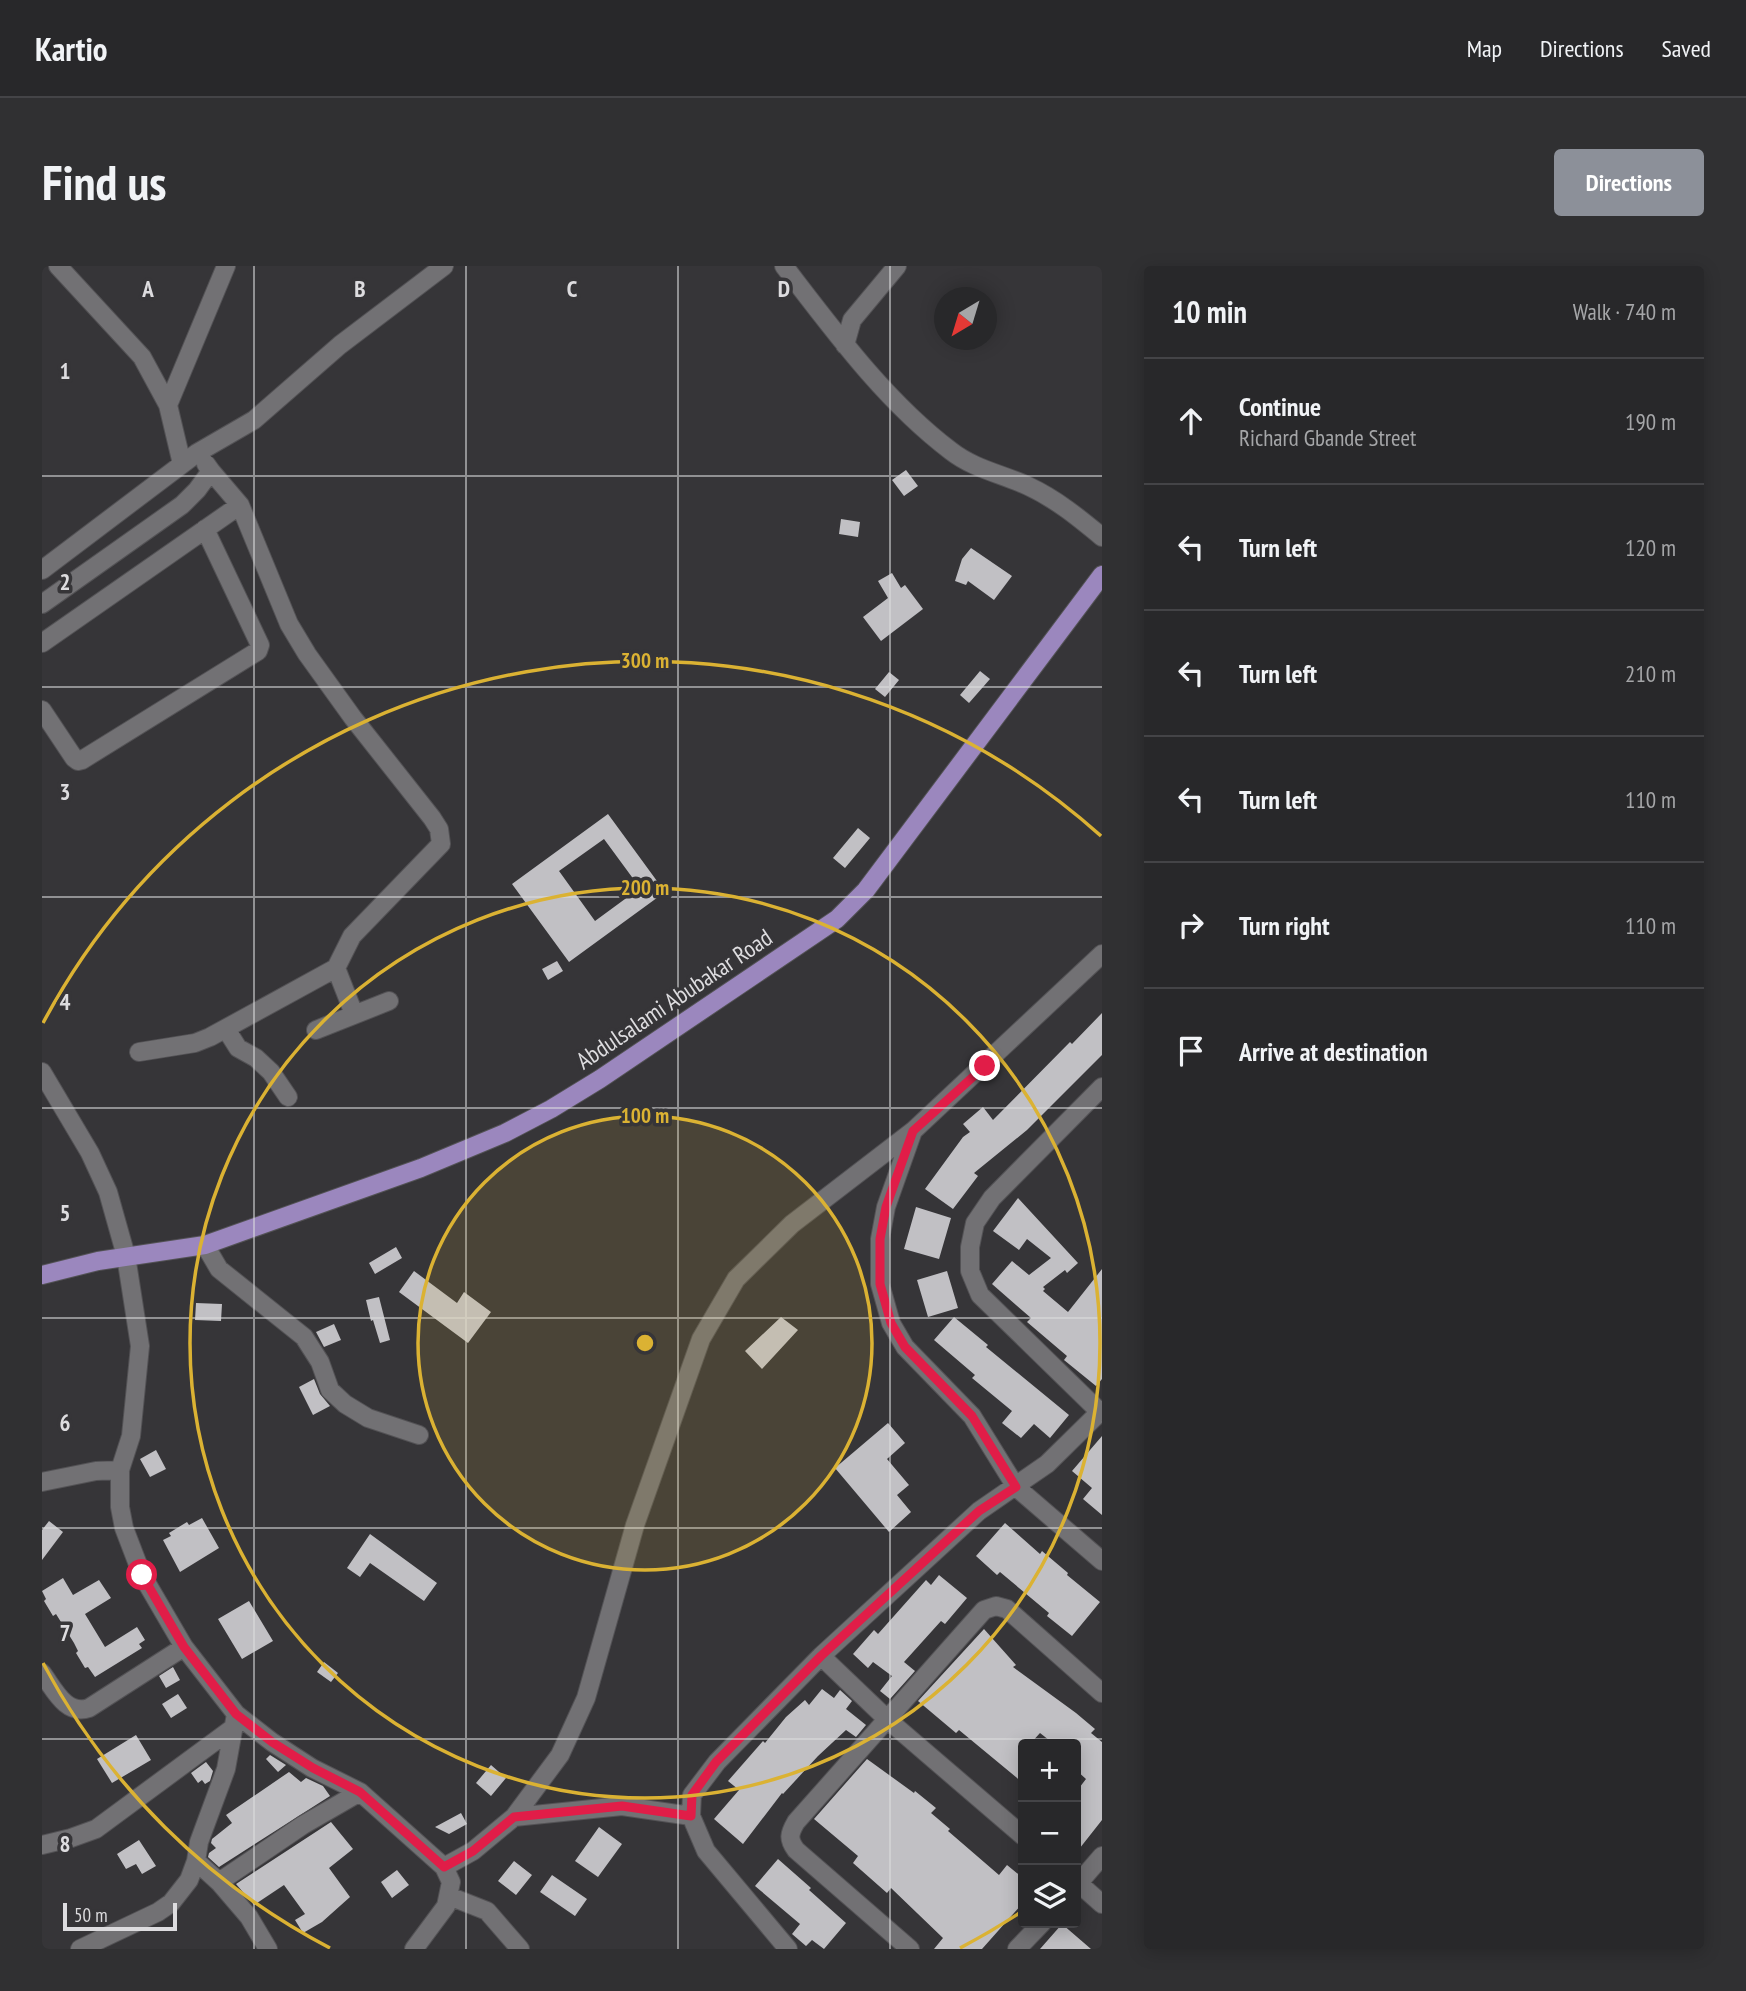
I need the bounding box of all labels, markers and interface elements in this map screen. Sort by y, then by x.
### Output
text: Kartio [35,27,108,70]
text: Map [1467,33,1502,64]
text: Directions [1540,33,1624,64]
text: Saved [1662,33,1711,64]
button: Directions [1554,149,1704,216]
text: Find us [42,150,166,214]
text: A [141,274,154,303]
text: B [354,274,366,303]
text: C [567,274,578,303]
text: D [778,274,790,303]
north arrow [934,287,997,350]
text: 10 min [1172,292,1247,331]
text: Walk · 740 m [1573,297,1676,326]
text: 1 [60,356,71,385]
text: Continue [1239,390,1321,423]
icon: ahead [1172,402,1210,440]
text: 190 m [1625,407,1676,436]
text: Richard Gbande Street [1239,423,1416,452]
icon: left [1172,528,1210,566]
text: Turn left [1239,531,1317,564]
text: 120 m [1625,533,1676,562]
text: 2 [60,567,71,596]
text: 300 m [621,647,669,674]
icon: left [1172,654,1210,692]
text: Turn left [1239,657,1317,690]
text: 210 m [1625,659,1676,688]
text: 3 [60,777,71,806]
icon: left [1172,780,1210,818]
text: Turn left [1239,783,1317,816]
text: 110 m [1625,785,1676,814]
text: 200 m [621,874,669,901]
icon: right [1172,906,1210,944]
text: Turn right [1239,909,1330,942]
text: 110 m [1625,911,1676,940]
street label: Abdulsalami Abubakar Road [570,922,778,1076]
text: 4 [60,987,71,1016]
icon: arrive [1172,1032,1210,1070]
text: Arrive at destination [1239,1035,1428,1068]
route end [969,1050,1000,1081]
text: 100 m [621,1102,669,1129]
text: 5 [60,1198,71,1227]
centre of rings [633,1331,657,1355]
text: 6 [60,1408,71,1437]
route start [126,1559,157,1590]
text: 7 [60,1618,71,1647]
map controls [1018,1739,1081,1928]
button: + [1018,1739,1081,1802]
button: − [1018,1802,1081,1865]
text: 8 [60,1829,71,1858]
button: layers [1018,1865,1081,1928]
scale bar [63,1900,177,1932]
text: 50 m [74,1903,108,1927]

